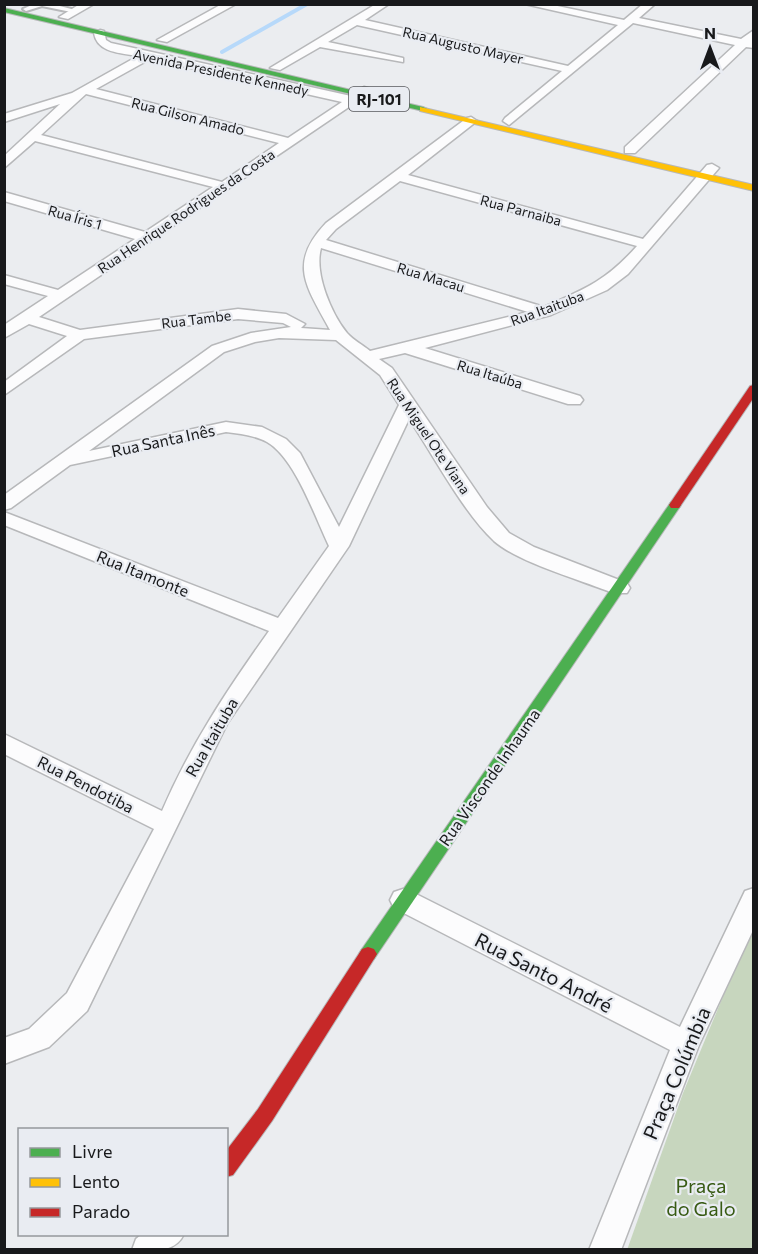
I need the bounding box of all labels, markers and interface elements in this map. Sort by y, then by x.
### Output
north arrow [680,18,740,78]
street label: Rua Augusto Mayer [401,23,525,67]
text: N [704,23,716,42]
street label: Avenida Presidente Kennedy [132,45,310,99]
road number: RJ-101 [349,87,409,111]
street label: Rua Gilson Amado [130,94,246,138]
street label: Rua Henrique Rodrigues da Costa [94,145,278,277]
street label: Rua Parnaiba [479,191,563,229]
street label: Rua Íris 1 [46,201,104,233]
street label: Rua Macau [395,259,467,295]
street label: Rua Itaituba [508,287,586,329]
street label: Rua Tambe [160,306,232,332]
street label: Rua Itaúba [455,356,525,392]
street label: Rua Miguel Ote Viana [384,375,474,497]
street label: Rua Santa Inês [110,420,216,460]
street label: Rua Itamonte [94,546,192,600]
street label: Rua Itaituba [181,694,241,780]
street label: Rua Visconde Inhauma [434,705,544,849]
street label: Rua Pendotiba [35,752,137,816]
street label: Rua Santo André [471,927,617,1017]
street label: Praça Colúmbia [637,1003,715,1143]
legend [18,1128,228,1236]
text: Livre [72,1140,113,1162]
text: Lento [72,1170,120,1192]
park label: Praça do Galo [666,1173,736,1220]
text: Parado [72,1200,130,1222]

